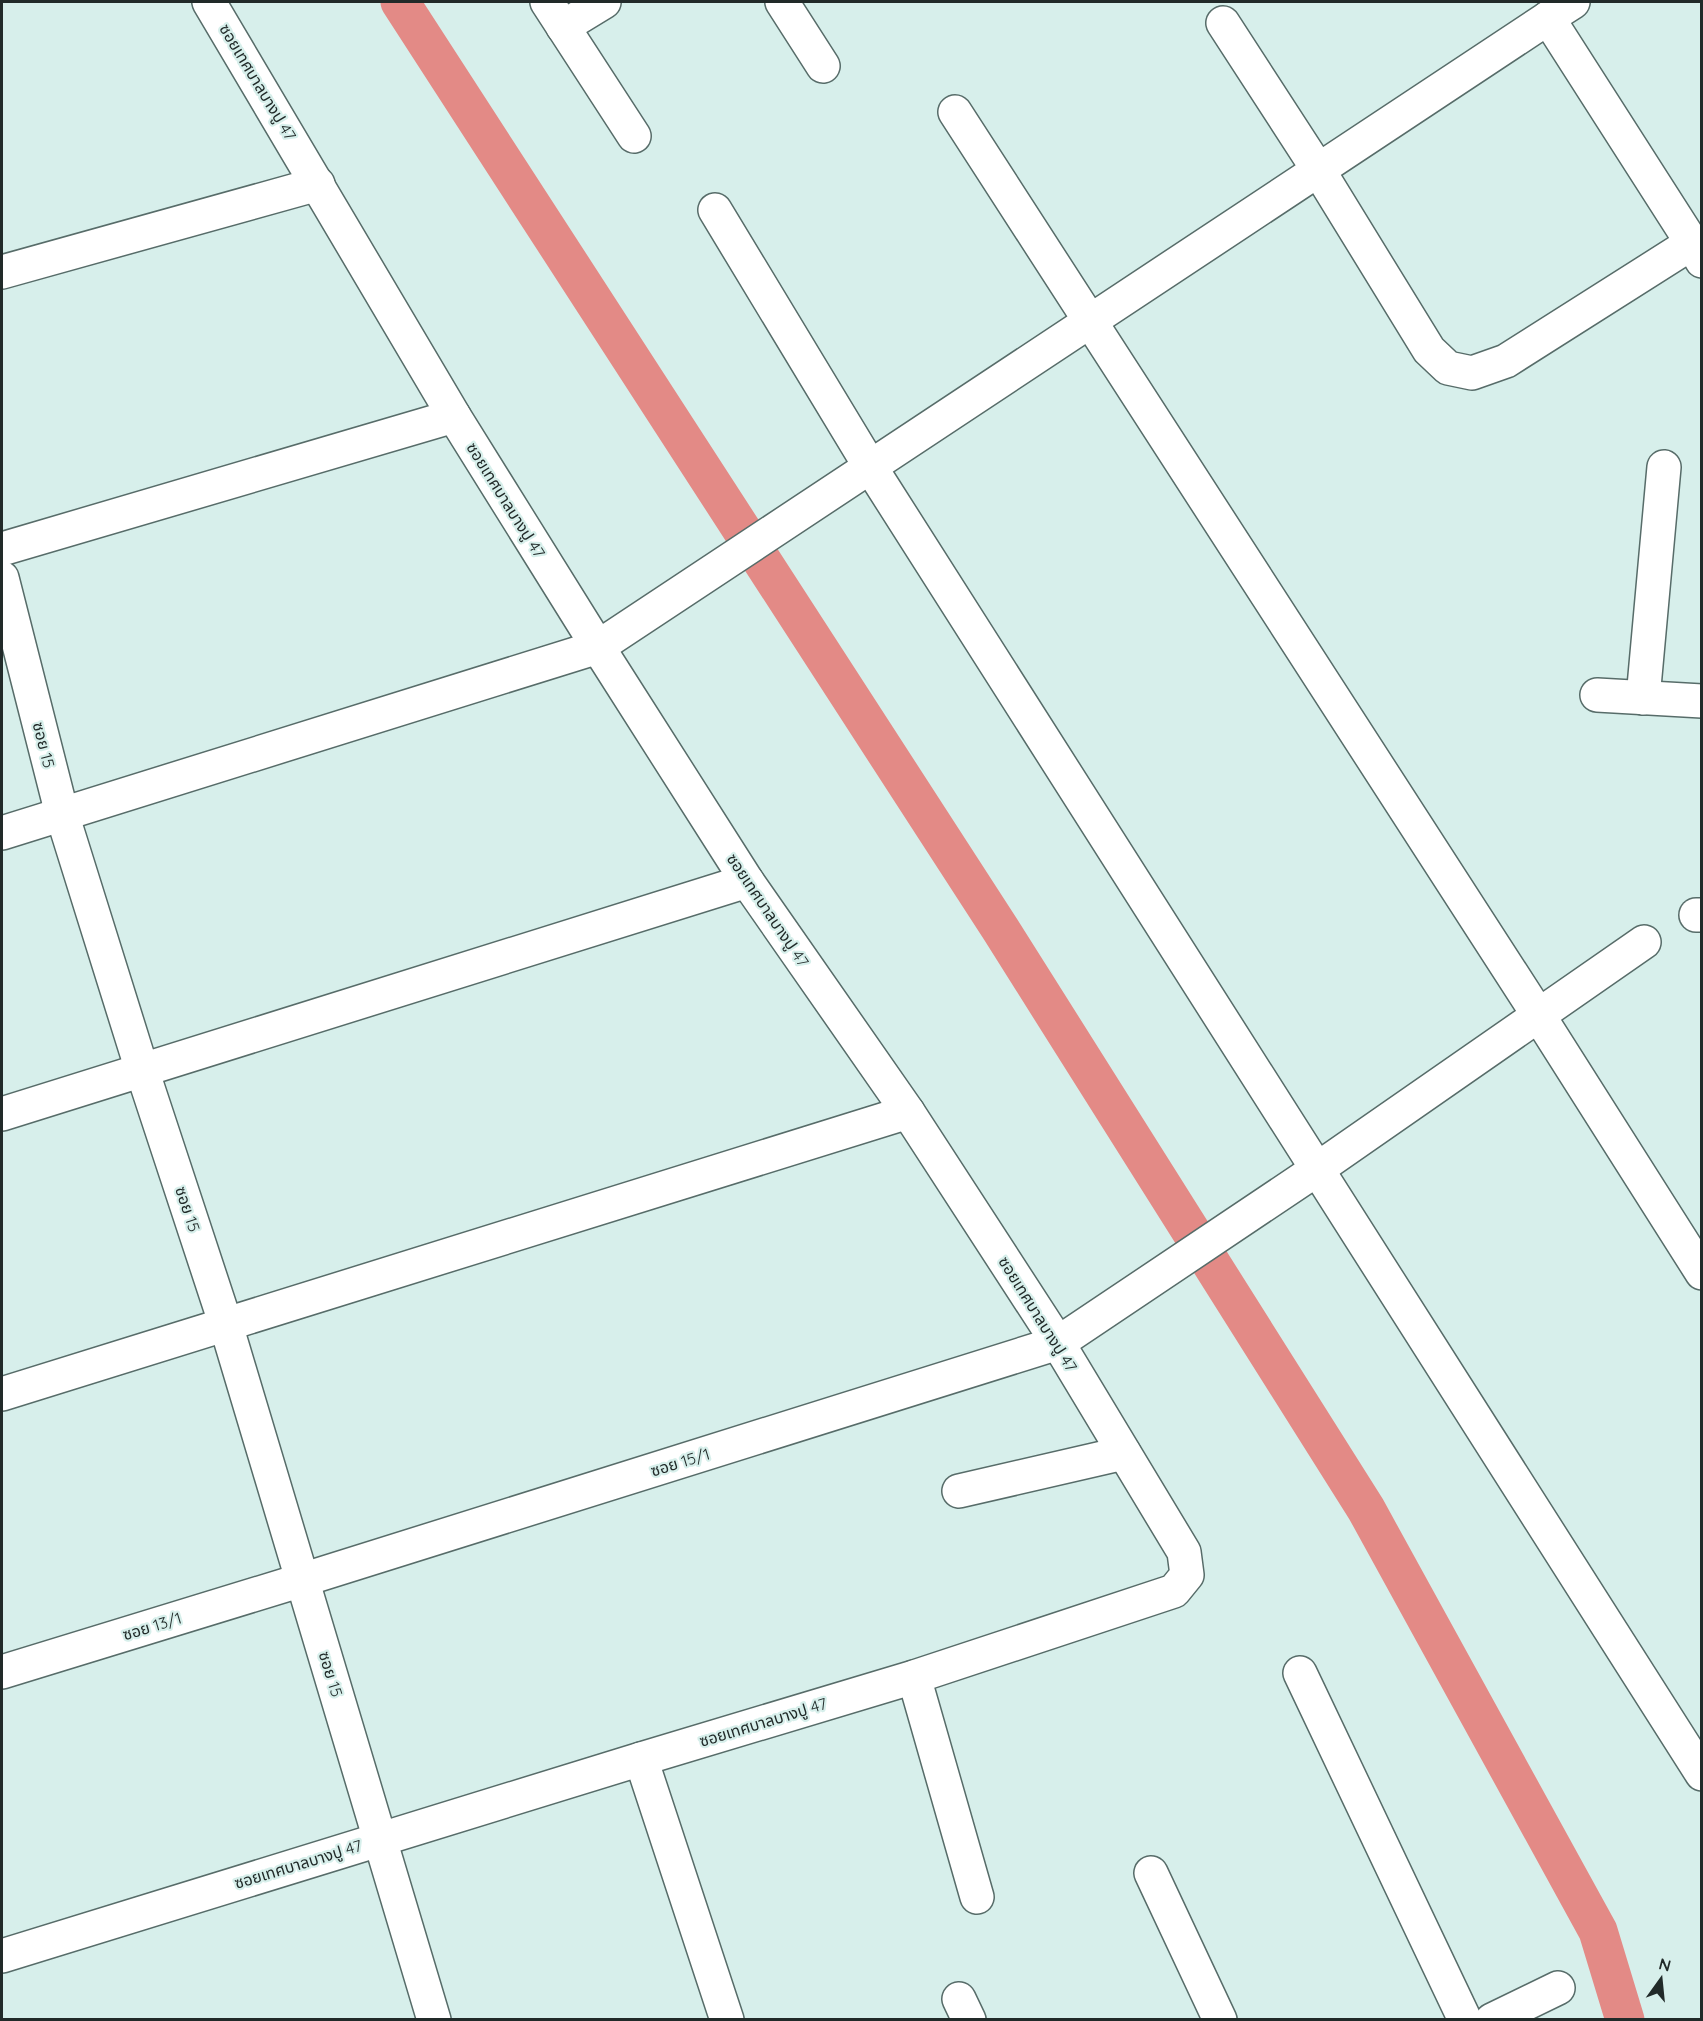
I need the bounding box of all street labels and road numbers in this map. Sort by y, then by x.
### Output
street label: ซอยเทศบาลบางปู 47 [215,20,301,144]
street label: ซอยเทศบาลบางปู 47 [462,439,550,561]
street label: ซอย 15 [29,720,59,770]
street label: ซอยเทศบาลบางปู 47 [723,850,813,970]
street label: ซอย 15 [171,1184,205,1234]
street label: ซอยเทศบาลบางปู 47 [994,1253,1082,1375]
street label: ซอย 15/1 [648,1444,712,1480]
street label: ซอย 13/1 [120,1608,184,1644]
street label: ซอย 15 [315,1649,347,1699]
street label: ซอยเทศบาลบางปู 47 [697,1693,829,1751]
street label: ซอยเทศบาลบางปู 47 [232,1835,364,1893]

